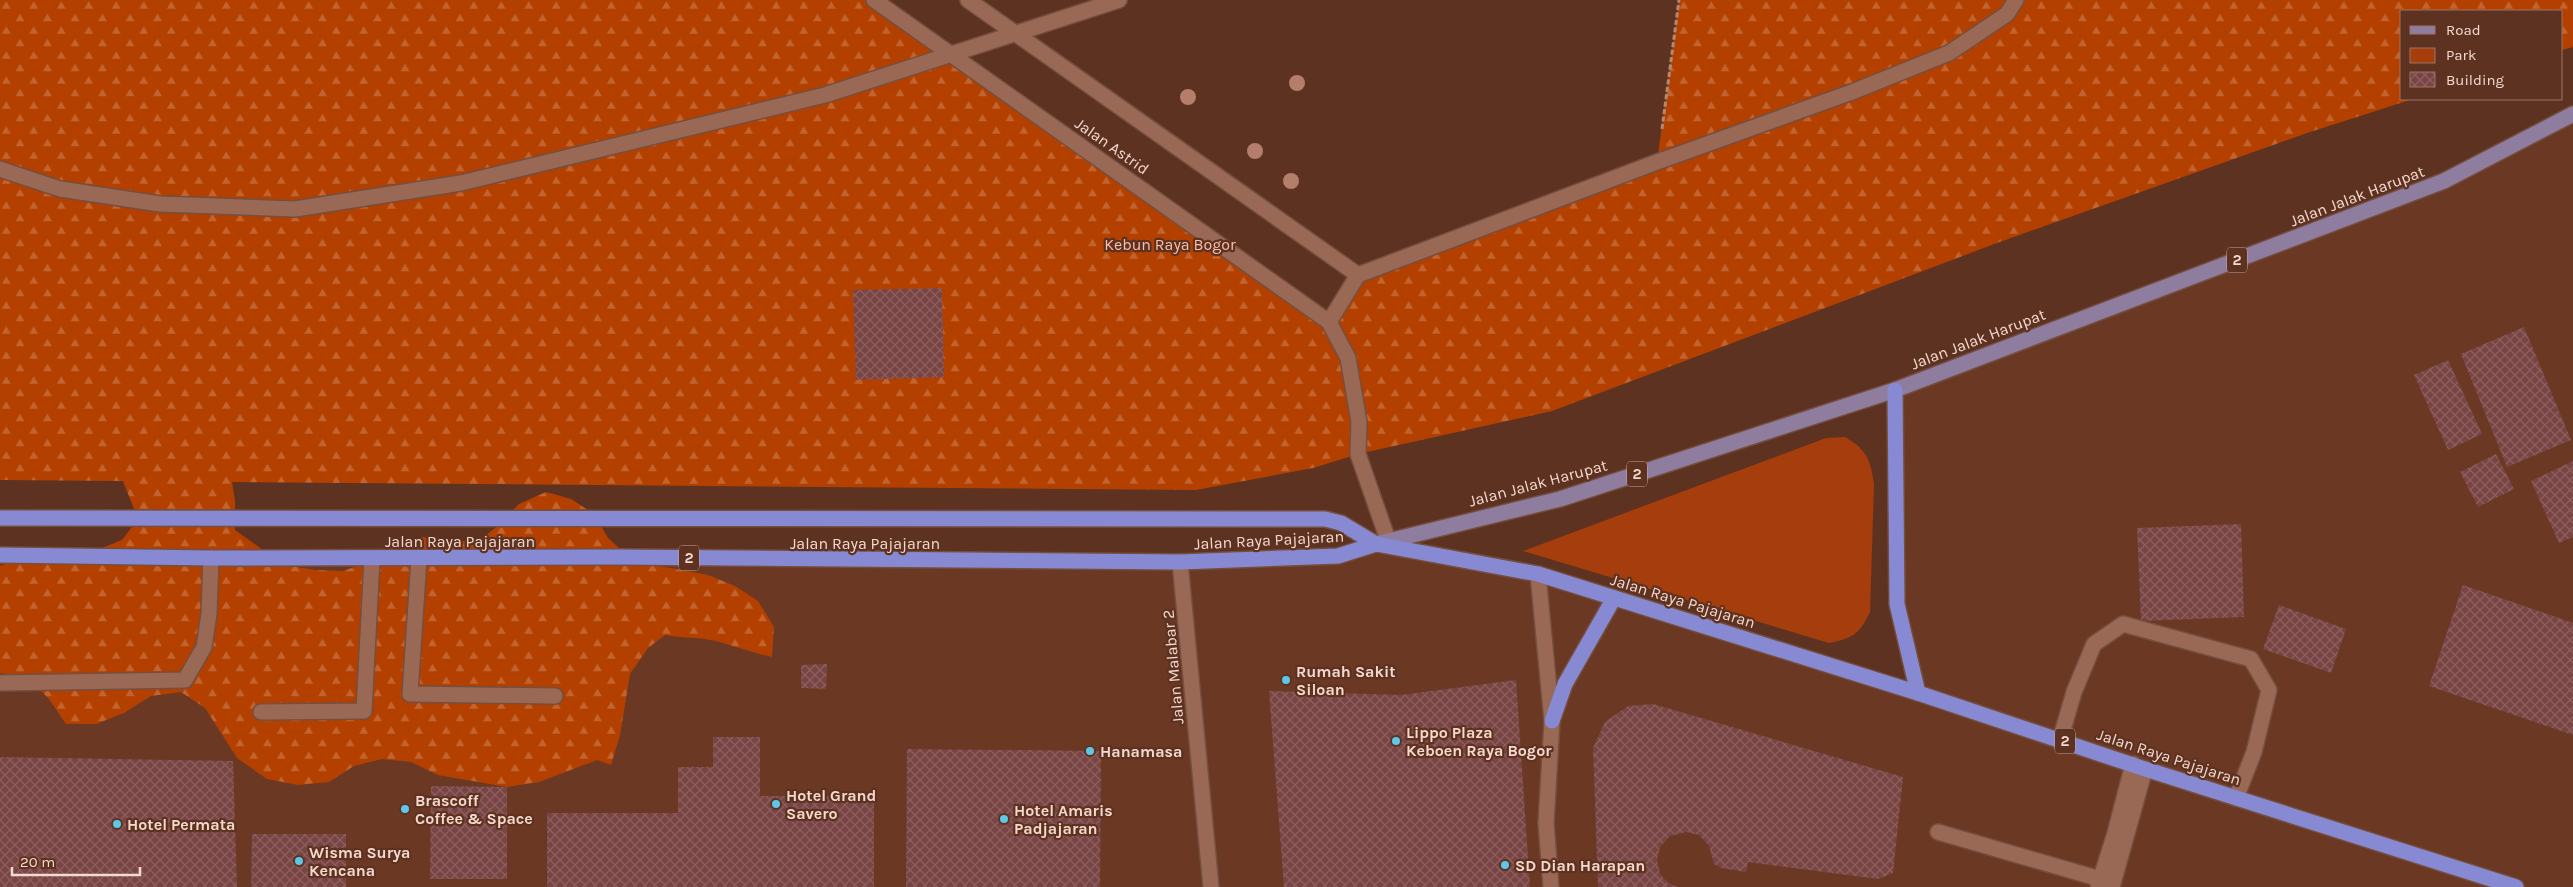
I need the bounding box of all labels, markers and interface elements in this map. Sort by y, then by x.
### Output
legend [2400,10,2563,100]
text: Road [2446,21,2481,39]
text: Park [2446,46,2476,64]
text: Building [2446,71,2504,89]
street label: Jalan Astrid [1071,114,1153,178]
street label: Jalan Jalak Harupat [2287,162,2427,230]
park label: Kebun Raya Bogor [1104,235,1236,254]
road number: 2 [2227,248,2247,272]
street label: Jalan Jalak Harupat [1908,305,2048,373]
street label: Jalan Jalak Harupat [1467,455,1609,511]
road number: 2 [1627,462,1647,486]
street label: Jalan Raya Pajajaran [1193,527,1345,553]
street label: Jalan Raya Pajajaran [385,532,535,551]
street label: Jalan Raya Pajajaran [790,534,940,553]
road number: 2 [679,546,699,570]
street label: Jalan Raya Pajajaran [1608,570,1758,632]
street label: Jalan Malabar 2 [1159,609,1187,725]
place label: Rumah Sakit Siloan [1296,662,1395,699]
marker: Rumah Sakit Siloan [1280,674,1292,686]
place label: Lippo Plaza Keboen Raya Bogor [1406,723,1552,760]
street label: Jalan Raya Pajajaran [2095,725,2243,789]
road number: 2 [2055,728,2075,754]
marker: Lippo Plaza Keboen Raya Bogor [1390,735,1402,747]
place label: Hanamasa [1100,742,1182,761]
marker: Hanamasa [1084,745,1096,757]
place label: Hotel Grand Savero [786,786,876,823]
place label: Brascoff Coffee & Space [415,791,533,828]
marker: Hotel Grand Savero [770,798,782,810]
place label: Hotel Amaris Padjajaran [1014,801,1113,838]
marker: Brascoff Coffee & Space [399,803,411,815]
marker: Hotel Amaris Padjajaran [998,813,1010,825]
place label: Hotel Permata [127,815,235,834]
marker: Hotel Permata [111,818,123,830]
place label: Wisma Surya Kencana [309,843,410,880]
scale bar [12,844,140,876]
text: 20 m [20,853,55,871]
marker: Wisma Surya Kencana [293,855,305,867]
place label: SD Dian Harapan [1515,856,1645,875]
marker: SD Dian Harapan [1499,859,1511,871]

